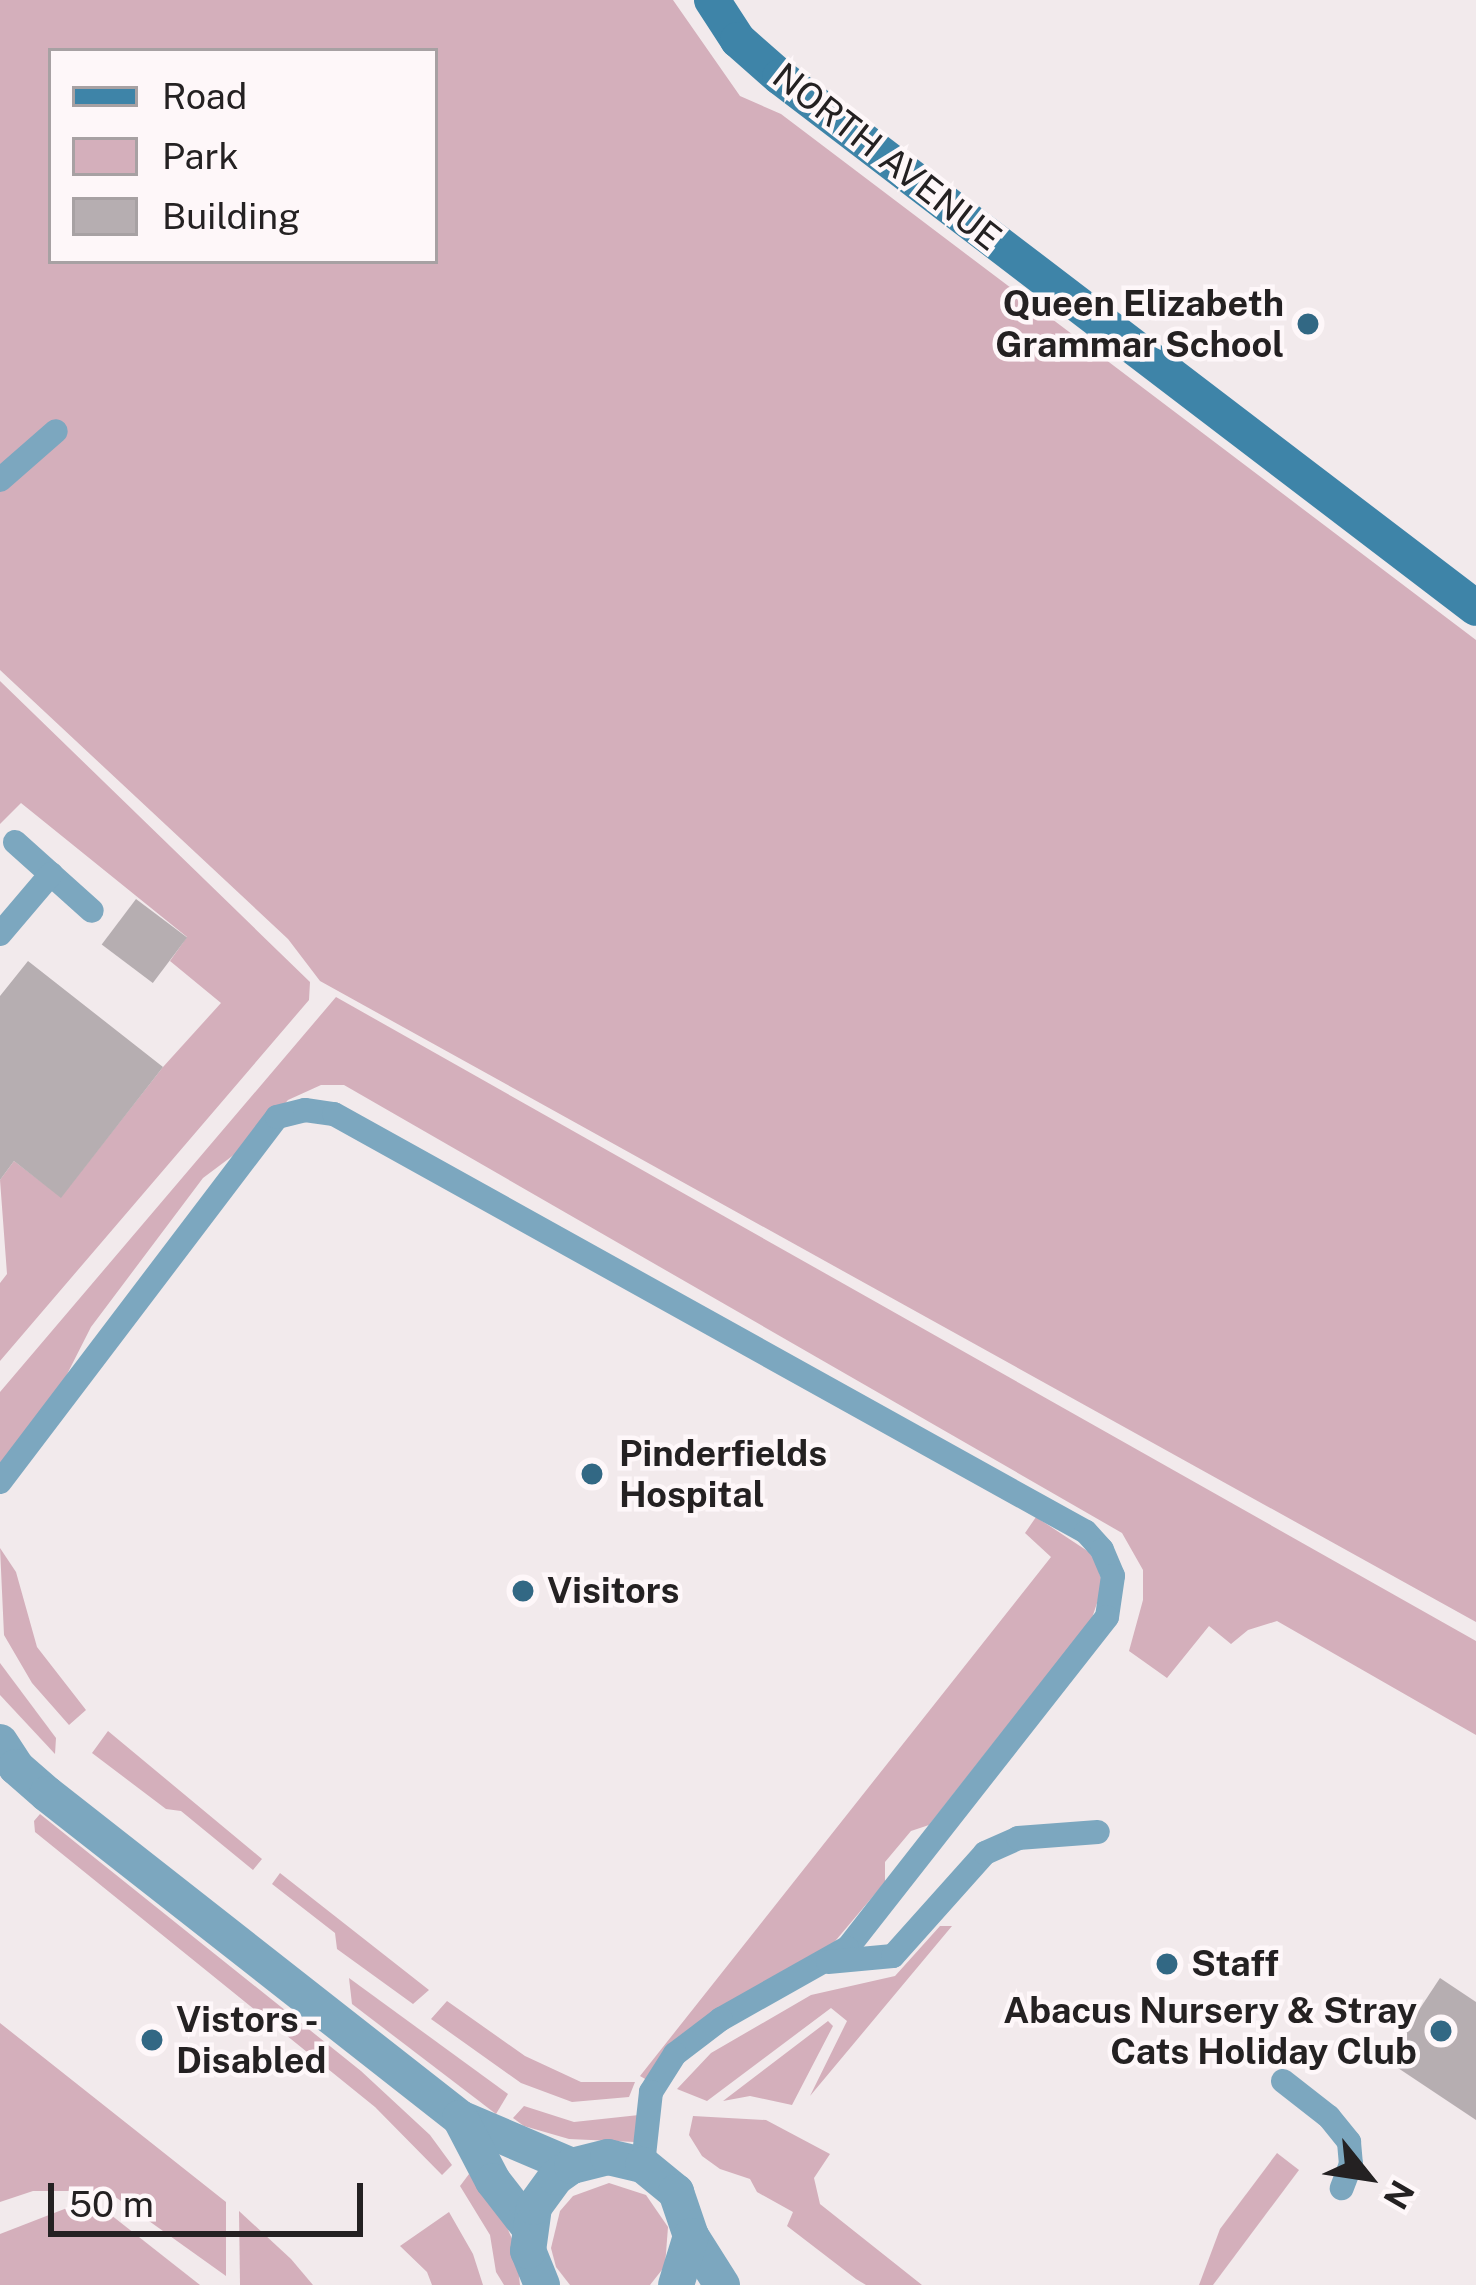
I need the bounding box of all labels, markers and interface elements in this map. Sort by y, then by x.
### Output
legend [48,48,438,264]
street label: NORTH AVENUE [764,54,1010,260]
text: Road [162,75,247,117]
text: Park [162,135,239,177]
text: Building [162,195,300,237]
place label: Queen Elizabeth Grammar School [995,281,1284,366]
marker: Queen Elizabeth Grammar School [1295,311,1321,337]
place label: Pinderfields Hospital [619,1431,827,1516]
marker: Pinderfields Hospital [576,1458,608,1490]
place label: Visitors [547,1569,679,1613]
marker: Visitors [510,1578,536,1604]
place label: Staff [1191,1942,1279,1986]
marker: Staff [1154,1951,1180,1977]
place label: Abacus Nursery & Stray Cats Holiday Club [1003,1988,1417,2073]
place label: Vistors - Disabled [176,1997,326,2082]
marker: Abacus Nursery & Stray Cats Holiday Club [1428,2018,1454,2044]
marker: Vistors - Disabled [139,2027,165,2053]
north arrow [1308,2117,1428,2237]
scale bar [54,2159,369,2233]
text: N [1376,2174,1422,2216]
text: 50 m [69,2183,154,2225]

